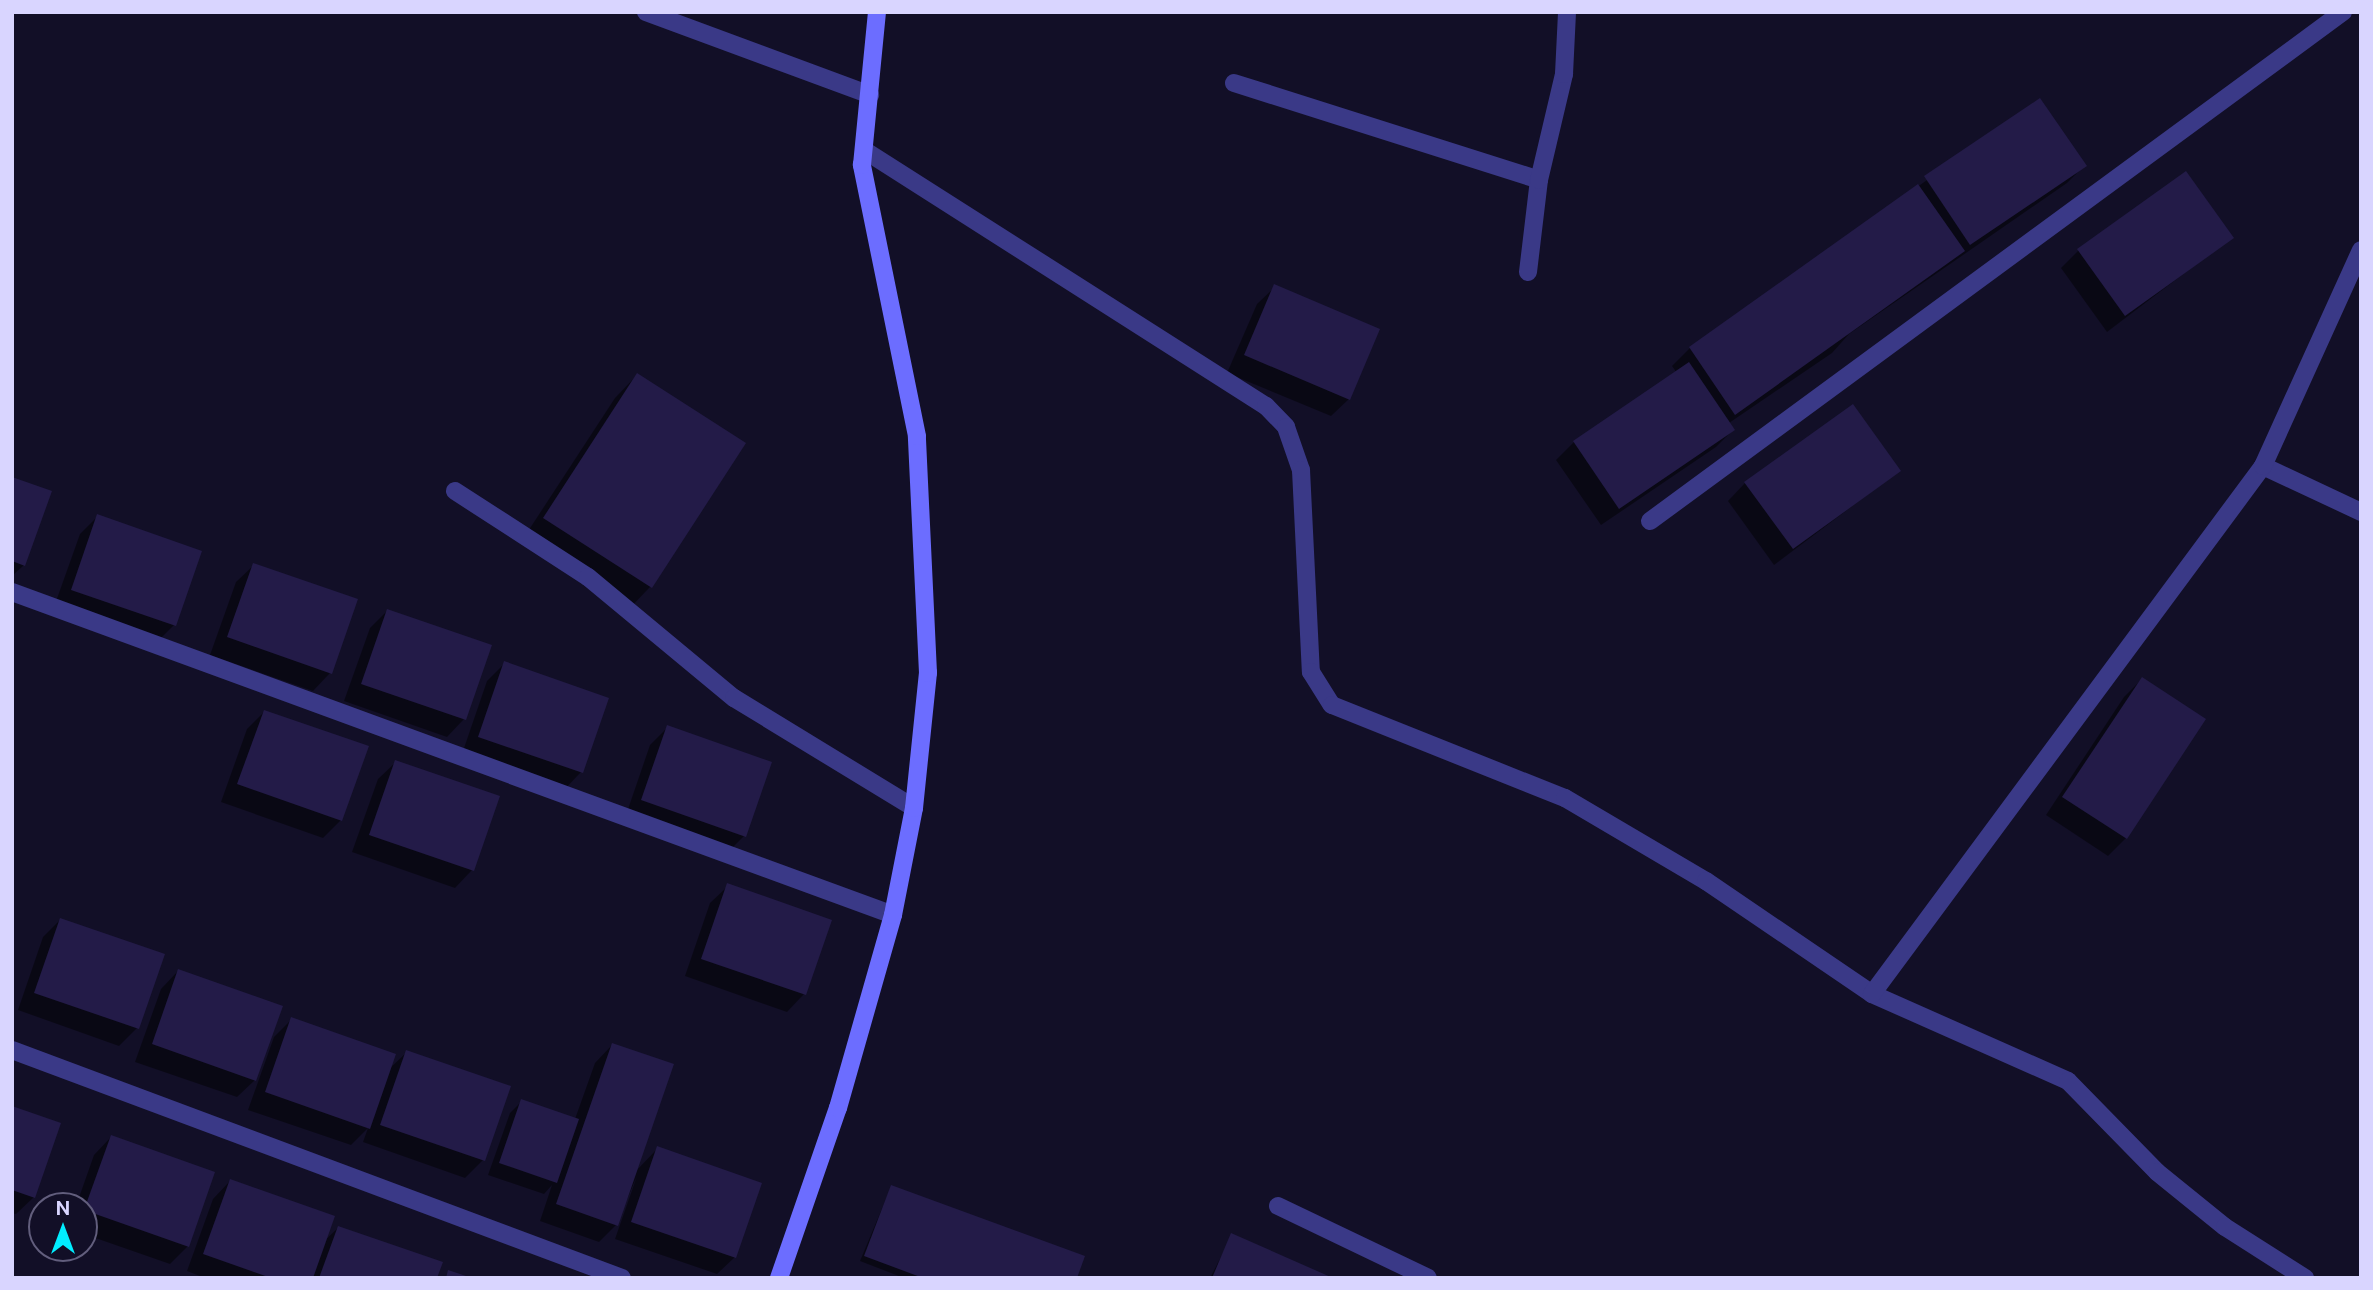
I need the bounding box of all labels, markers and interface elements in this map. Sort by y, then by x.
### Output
north arrow [28,1192,98,1262]
text: N [56,1197,70,1219]

